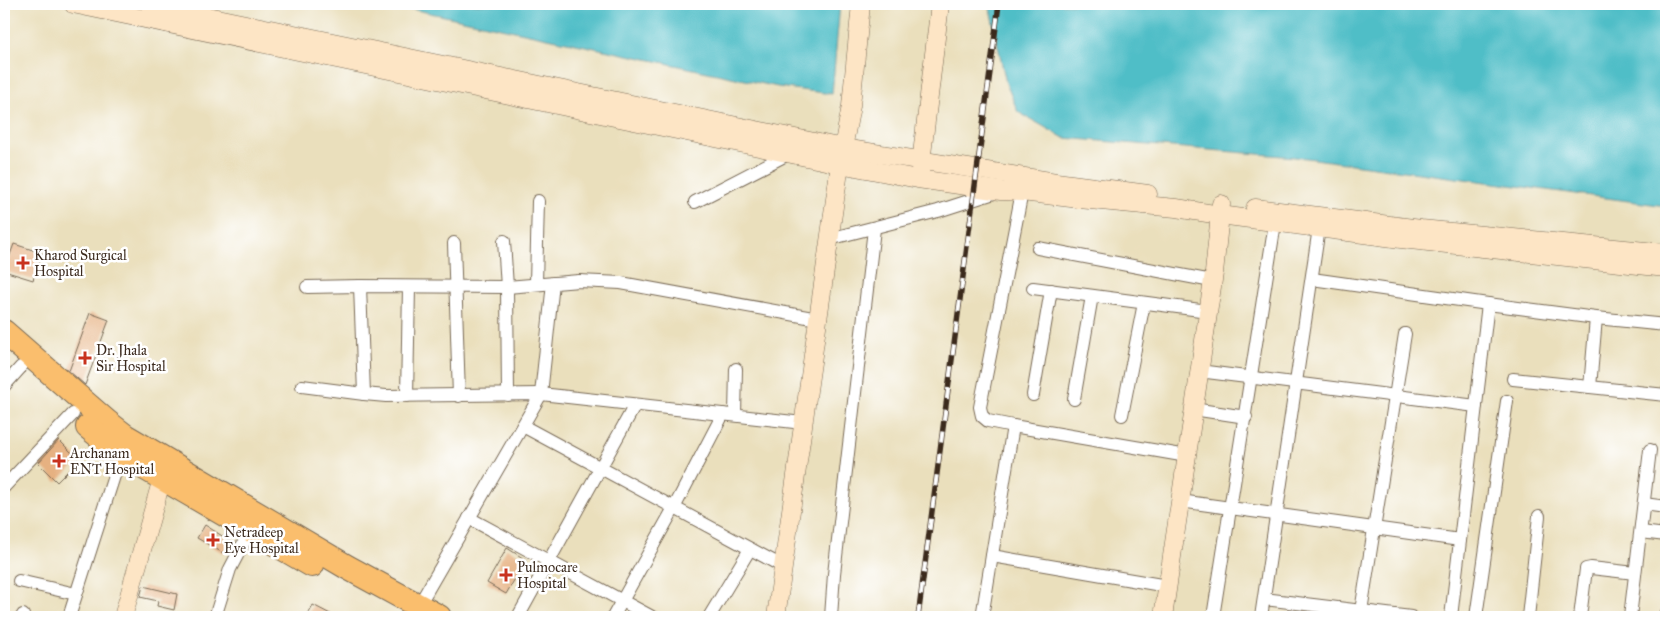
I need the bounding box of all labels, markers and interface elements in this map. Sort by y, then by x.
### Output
place label: Kharod Surgical Hospital [34,247,127,280]
marker: Kharod Surgical Hospital [16,256,30,270]
place label: Dr. Jhala Sir Hospital [96,342,166,375]
marker: Dr. Jhala Sir Hospital [78,351,92,365]
place label: Archanam ENT Hospital [69,445,154,478]
marker: Archanam ENT Hospital [52,454,66,468]
place label: Netradeep Eye Hospital [224,524,299,557]
marker: Netradeep Eye Hospital [206,533,220,547]
place label: Pulmocare Hospital [517,559,578,592]
marker: Pulmocare Hospital [499,568,513,582]

